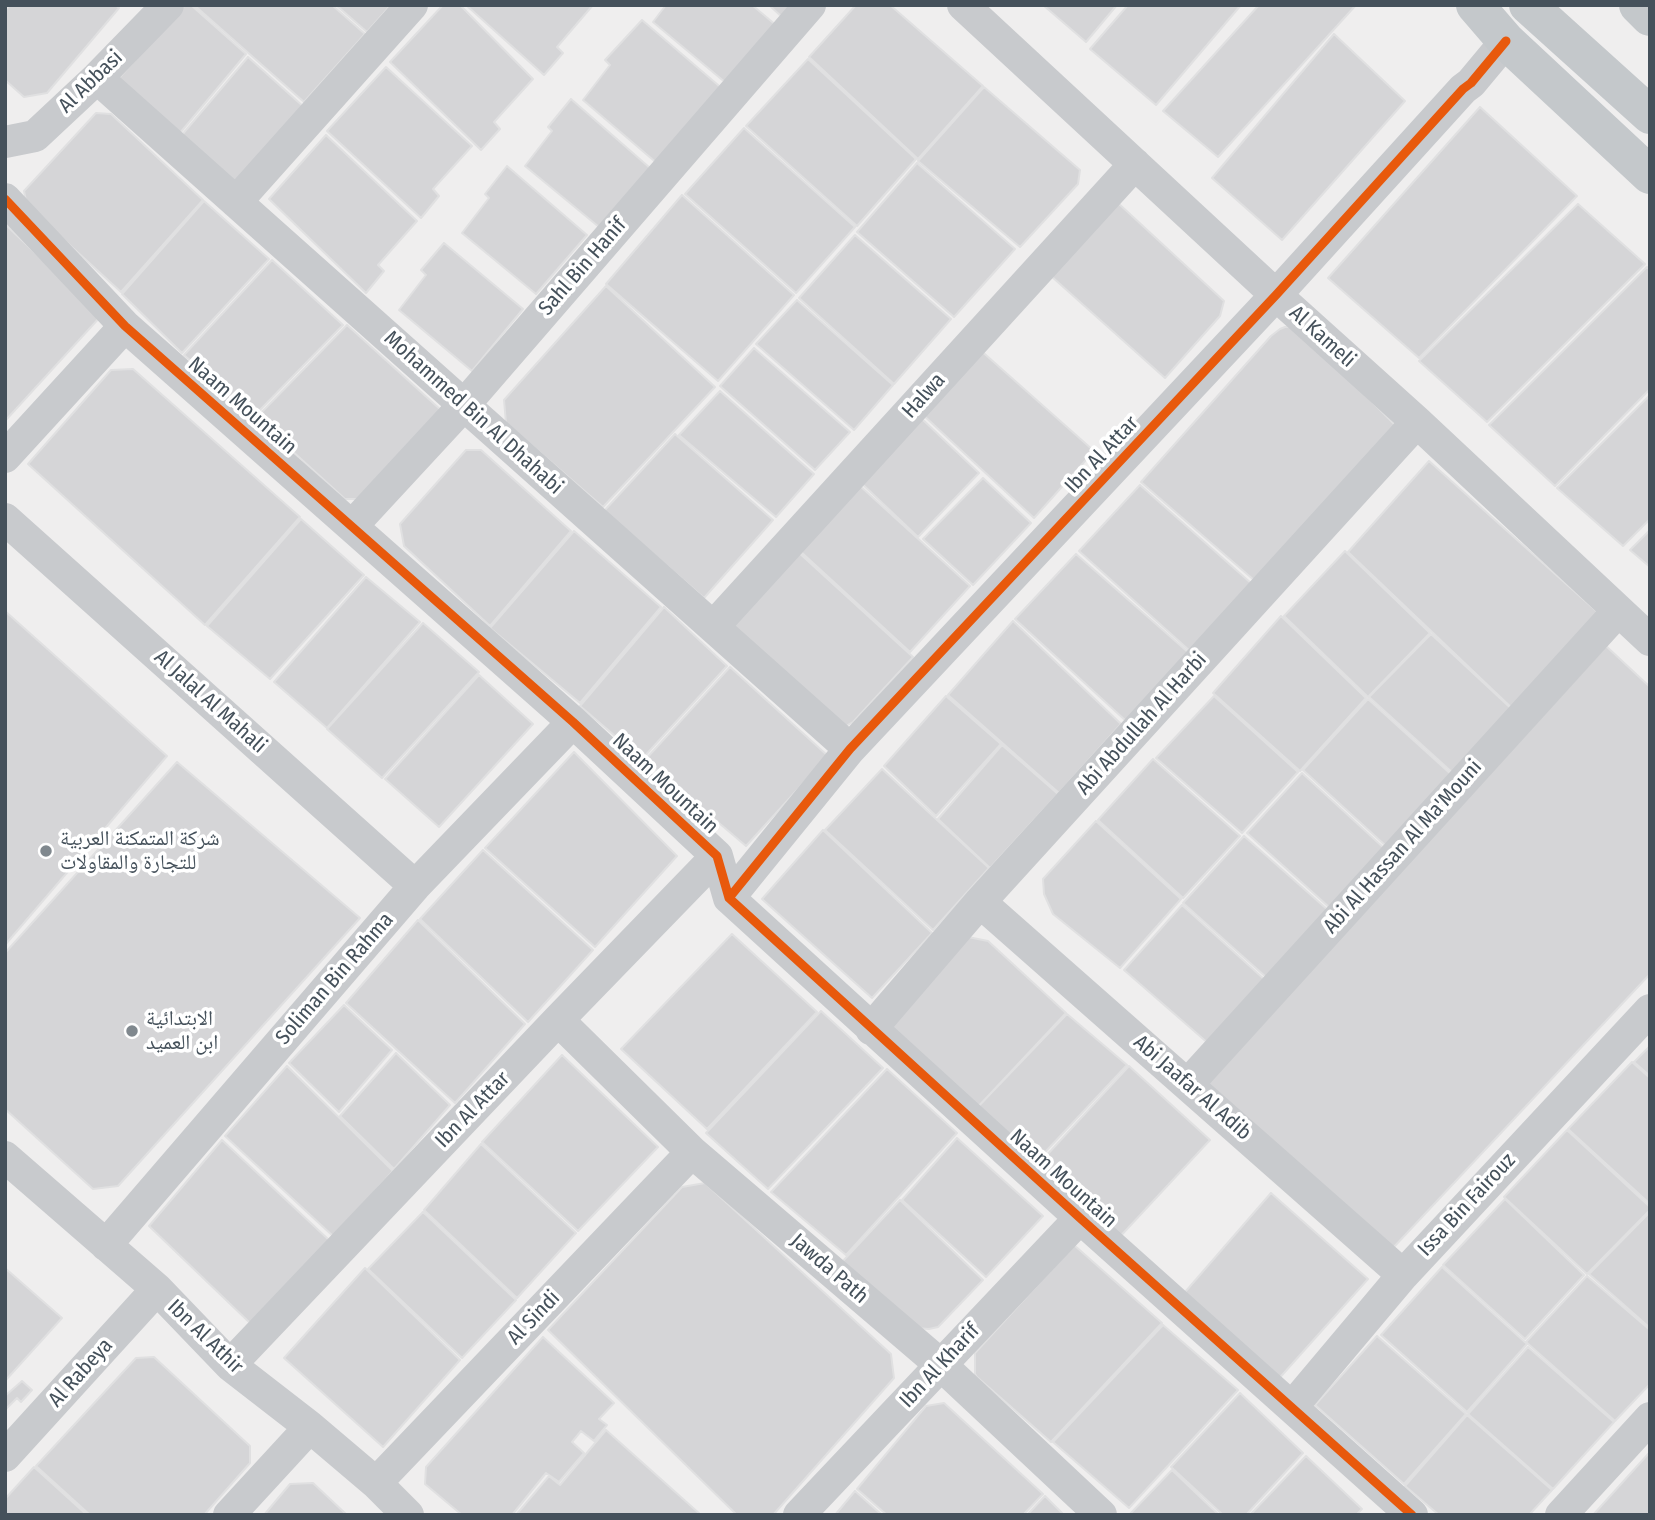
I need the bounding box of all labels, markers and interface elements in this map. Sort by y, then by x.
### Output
street label: Al Abbasi [54,45,128,119]
street label: Sahl Bin Hanif [534,213,632,321]
street label: Al Kameli [1284,301,1360,373]
street label: Mohammed Bin Al Dhahabi [378,326,568,500]
street label: Naam Mountain [183,352,301,460]
street label: Halwa [897,368,951,424]
street label: Ibn Al Attar [1060,411,1144,499]
street label: Al Jalal Al Mahali [149,645,271,759]
street label: Abi Abdullah Al Harbi [1072,648,1212,800]
street label: Naam Mountain [607,729,723,839]
street label: Abi Al Hassan Al Ma'Mouni [1318,755,1488,939]
place label: شركة المتمكنة العربية للتجارة والمقاولات [60,826,219,876]
marker: شركة المتمكنة العربية للتجارة والمقاولات [38,843,54,859]
street label: Soliman Bin Rahma [271,908,399,1050]
place label: الابتدائية ابن العميد [146,1006,218,1056]
marker: الابتدائية ابن العميد [124,1023,140,1039]
street label: Abi Jaafar Al Adib [1128,1030,1256,1146]
street label: Ibn Al Attar [430,1067,516,1153]
street label: Naam Mountain [1004,1124,1122,1234]
street label: Issa Bin Fairouz [1413,1148,1521,1262]
street label: Jawda Path [785,1229,873,1309]
street label: Al Sindi [502,1286,566,1350]
street label: Ibn Al Athir [162,1295,248,1379]
street label: Ibn Al Kharif [895,1319,985,1413]
street label: Al Rabeya [44,1333,118,1413]

